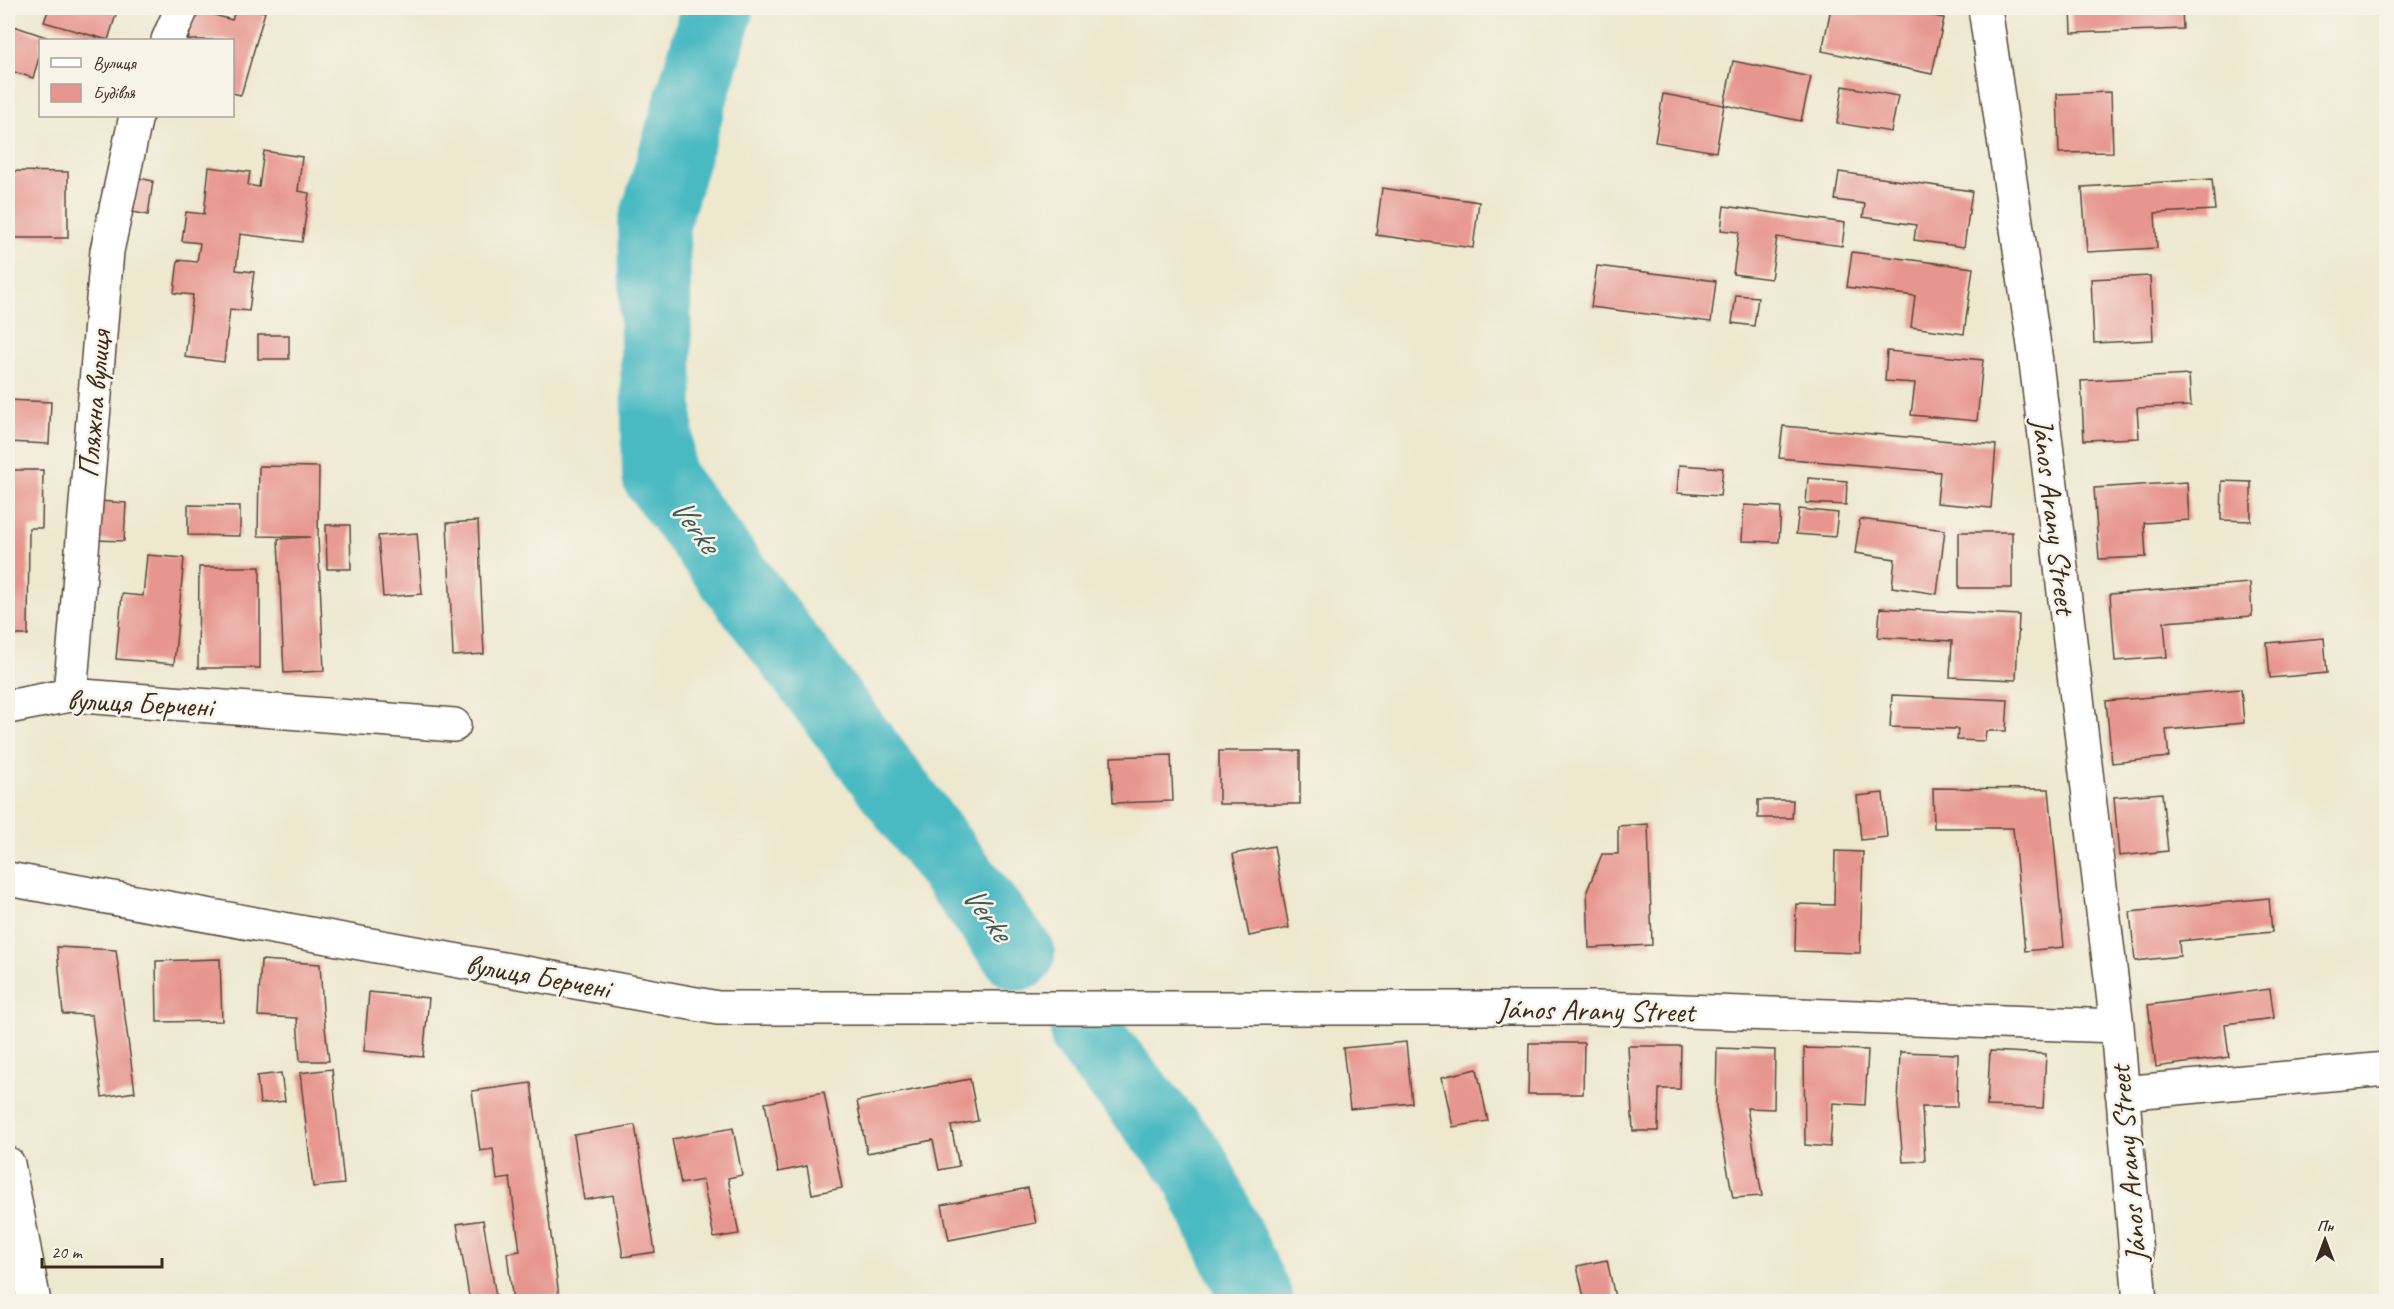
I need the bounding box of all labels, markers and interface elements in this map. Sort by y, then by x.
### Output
legend [39,39,234,117]
text: Вулиця [93,52,137,74]
text: Будівля [93,82,136,104]
street label: Пляжна вулиця [69,326,120,479]
street label: János Arany Street [2023,414,2085,619]
water label: Verke [661,489,732,564]
street label: вулиця Берчені [66,680,217,726]
water label: Verke [953,877,1024,952]
street label: вулиця Берчені [463,945,616,1008]
street label: János Arany Street [1495,989,1698,1031]
street label: János Arany Street [2100,1061,2156,1266]
north arrow [2295,1210,2355,1270]
text: Пн [2317,1216,2334,1236]
scale bar [42,1231,162,1269]
text: 20 m [51,1241,84,1263]

